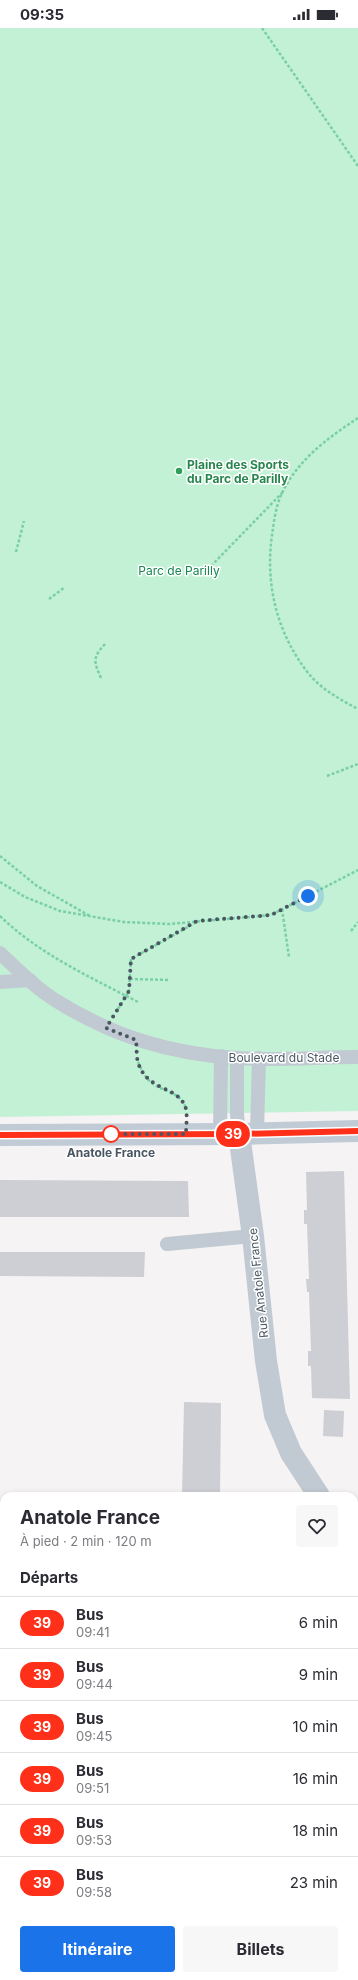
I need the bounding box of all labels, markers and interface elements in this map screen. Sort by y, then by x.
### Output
text: 09:35 [20,5,64,24]
place label: Plaine des Sports du Parc de Parilly [187,457,289,486]
marker: Plaine des Sports du Parc de Parilly [174,466,184,476]
park label: Parc de Parilly [138,563,220,578]
your location [298,886,318,906]
street label: Boulevard du Stade [229,1050,339,1065]
line badge: 39 [215,1121,251,1147]
marker: Anatole France [102,1125,120,1143]
text: 39 [224,1125,242,1142]
place label: Anatole France [67,1145,155,1160]
street label: Rue Anatole France [245,1227,271,1339]
button: heart [296,1505,338,1547]
text: Anatole France [20,1506,160,1529]
text: À pied · 2 min · 120 m [20,1533,152,1549]
text: Départs [20,1568,78,1587]
text: Bus [76,1605,104,1624]
text: 6 min [299,1613,338,1632]
text: 39 [33,1614,51,1631]
text: 09:41 [76,1624,109,1640]
text: Bus [76,1657,104,1676]
text: 9 min [299,1665,338,1684]
text: 39 [33,1666,51,1683]
text: 09:44 [76,1676,113,1692]
text: Bus [76,1709,104,1728]
text: 10 min [293,1717,338,1736]
text: 39 [33,1718,51,1735]
text: 09:45 [76,1728,112,1744]
text: Bus [76,1761,104,1780]
text: 16 min [293,1769,338,1788]
text: 39 [33,1770,51,1787]
text: 09:51 [76,1780,109,1796]
text: Bus [76,1813,104,1832]
text: 18 min [293,1821,338,1840]
text: 39 [33,1822,51,1839]
text: 09:53 [76,1832,112,1848]
text: Bus [76,1865,104,1884]
text: 23 min [290,1873,338,1892]
text: 39 [33,1874,51,1891]
text: 09:58 [76,1884,112,1900]
button: Itinéraire [20,1926,175,1972]
button: Billets [183,1926,338,1972]

